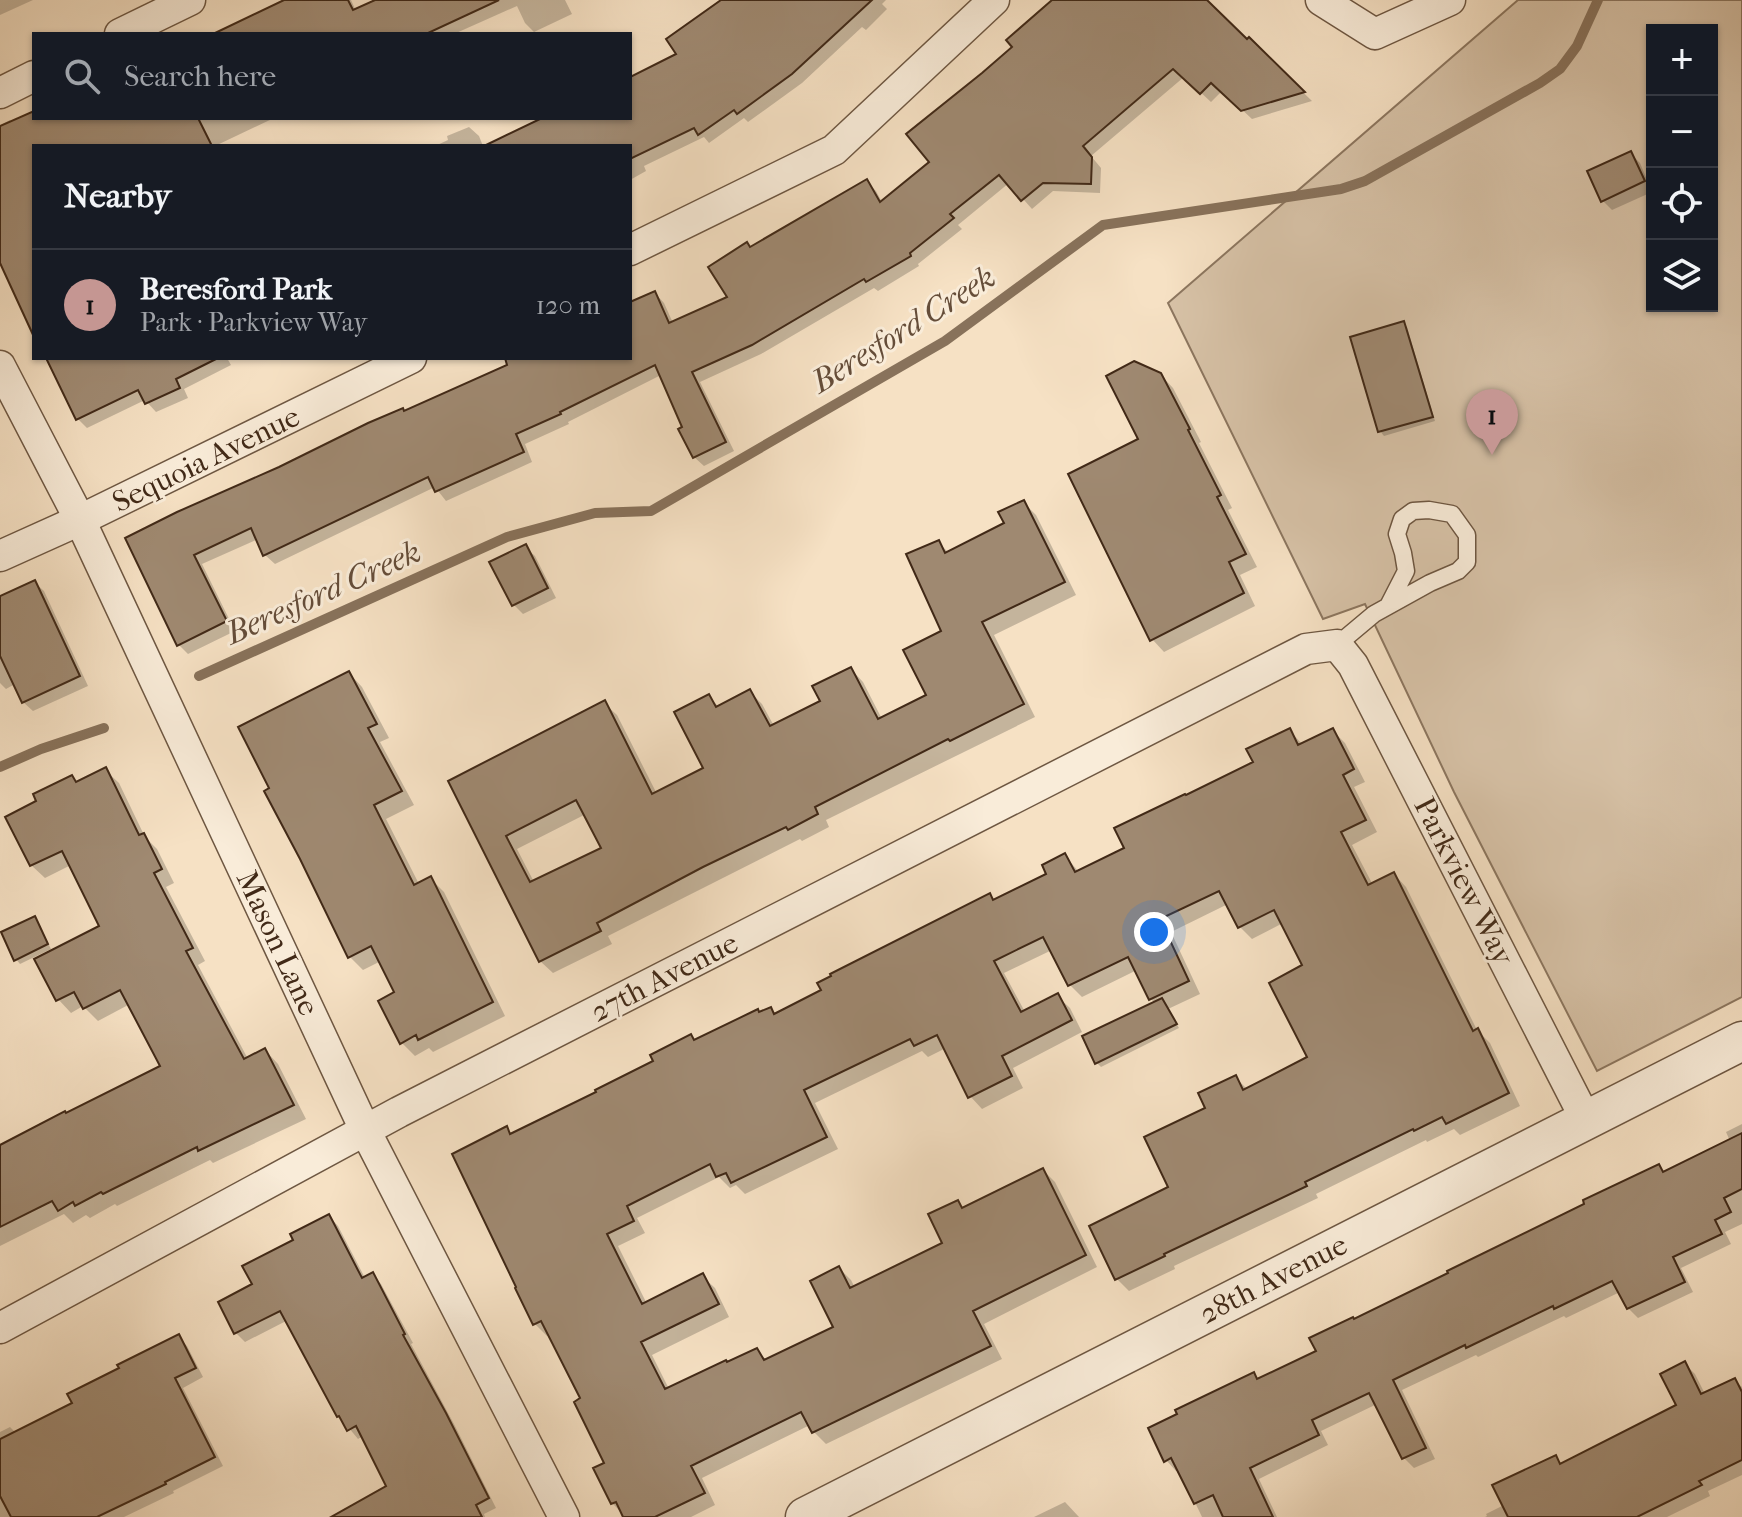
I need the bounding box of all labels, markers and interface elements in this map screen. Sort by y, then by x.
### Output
map controls [1646,24,1718,312]
button: + [1646,24,1718,96]
search box [32,32,632,120]
icon: search [60,54,104,98]
text: Search here [124,59,276,94]
button: − [1646,96,1718,168]
button: locate [1646,168,1718,240]
text: Nearby [64,176,171,216]
button: layers [1646,240,1718,312]
water label: Beresford Creek [803,258,1002,402]
text: Beresford Park [140,272,332,307]
text: 1 [85,290,95,321]
text: 120 m [536,290,600,321]
text: Park · Parkview Way [140,307,367,338]
pin: 1 [1466,389,1518,455]
street label: Sequoia Avenue [107,399,306,520]
water label: Beresford Creek [218,533,426,653]
street label: Parkview Way [1406,792,1521,972]
street label: Mason Lane [229,865,326,1021]
your location [1134,912,1174,952]
street label: 27th Avenue [585,925,744,1030]
street label: 28th Avenue [1193,1227,1353,1332]

